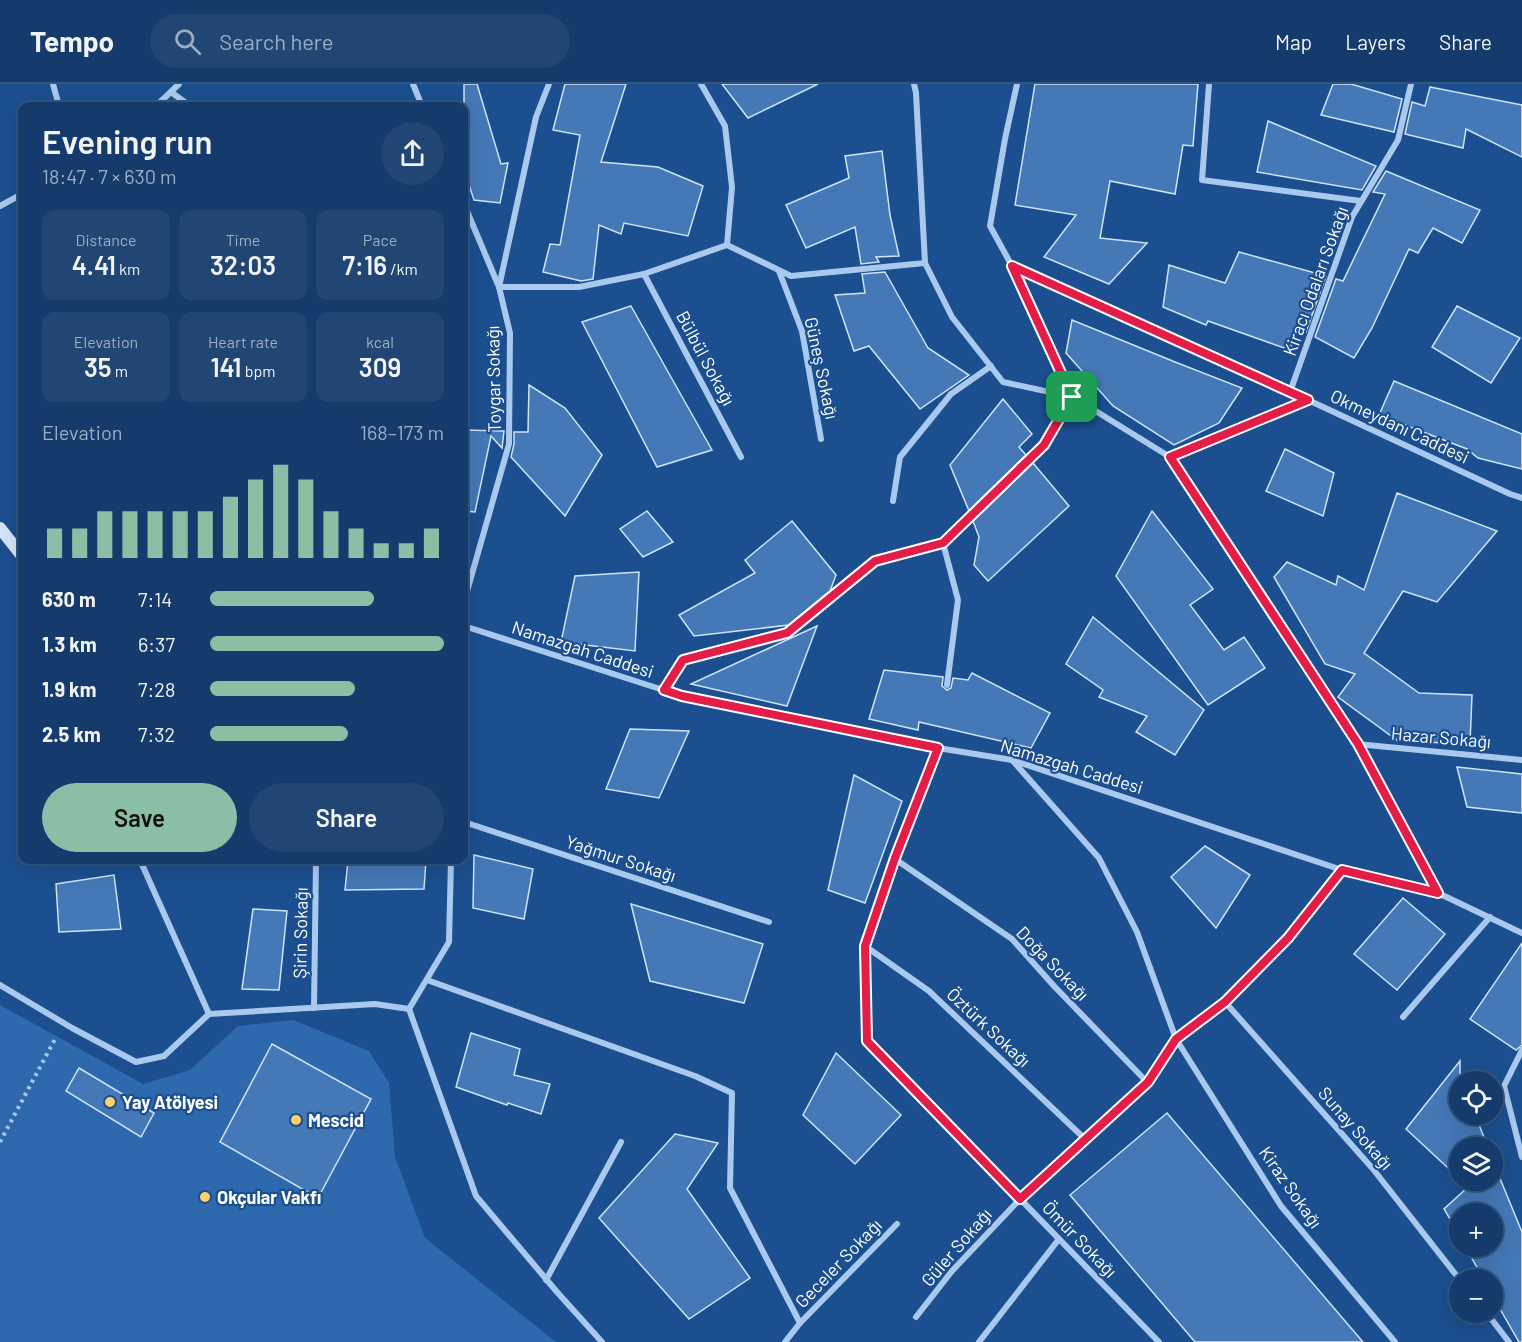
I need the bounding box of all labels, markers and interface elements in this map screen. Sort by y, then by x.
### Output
search box [150,14,570,68]
text: Tempo [30,24,114,58]
icon: search [171,25,204,58]
text: Search here [219,28,333,54]
text: Map [1275,29,1312,54]
text: Layers [1345,29,1406,54]
text: Share [1439,29,1492,54]
text: Evening run [42,121,212,161]
button: share [381,122,444,185]
text: 18:47 · 7 × 630 m [42,164,177,188]
street label: Kiracı Odaları Sokağı [1278,203,1352,359]
text: Distance [76,230,136,249]
text: Time [226,230,260,249]
text: Pace [363,230,397,249]
text: 4.41 [72,249,116,280]
text: 32:03 [210,249,276,280]
text: 7:16 [342,249,387,280]
text: km [116,259,140,278]
text: /km [387,259,418,278]
street label: Bülbül Sokağı [672,307,740,409]
street label: Güneş Sokağı [800,315,844,421]
street label: Toygar Sokağı [481,325,505,433]
text: Elevation [74,332,138,351]
text: Heart rate [208,332,278,351]
text: kcal [366,332,394,351]
text: 35 [84,351,112,382]
text: 141 [210,351,242,382]
text: 309 [359,351,401,382]
text: m [112,361,128,380]
text: bpm [242,361,276,380]
pin [1046,371,1097,422]
icon: arrive [1055,380,1088,413]
street label: Okmeydanı Caddesi [1327,384,1473,468]
text: Elevation [42,420,123,444]
text: 168–173 m [360,420,444,444]
text: 630 m [42,587,96,611]
text: 7:14 [138,587,172,611]
street label: Namazgah Caddesi [509,616,657,682]
text: 1.3 km [42,632,97,656]
text: 6:37 [138,632,175,656]
text: 1.9 km [42,677,96,701]
text: 7:28 [138,677,175,701]
text: 2.5 km [42,722,101,746]
text: 7:32 [138,722,175,746]
street label: Hazar Sokağı [1390,722,1492,752]
street label: Namazgah Caddesi [998,734,1146,798]
button: Save [42,783,237,852]
button: Share [249,783,444,852]
street label: Yağmur Sokağı [563,830,679,886]
street label: Şirin Sokağı [288,887,312,979]
street label: Doğa Sokağı [1012,921,1094,1005]
street label: Öztürk Sokağı [943,983,1035,1071]
map controls [1449,1071,1503,1323]
button: locate [1449,1071,1503,1125]
street label: Sunay Sokağı [1314,1082,1398,1174]
place label: Yay Atölyesi [122,1091,218,1113]
marker: Yay Atölyesi [103,1095,117,1109]
place label: Mescid [308,1109,364,1131]
marker: Mescid [289,1113,303,1127]
button: layers [1449,1137,1503,1191]
street label: Kiraz Sokağı [1255,1142,1327,1232]
place label: Okçular Vakfı [217,1186,321,1208]
marker: Okçular Vakfı [198,1190,212,1204]
street label: Ömür Sokağı [1038,1196,1122,1282]
street label: Güler Sokağı [916,1203,996,1291]
button: + [1449,1203,1503,1257]
street label: Geceler Sokağı [790,1214,886,1312]
button: − [1449,1269,1503,1323]

